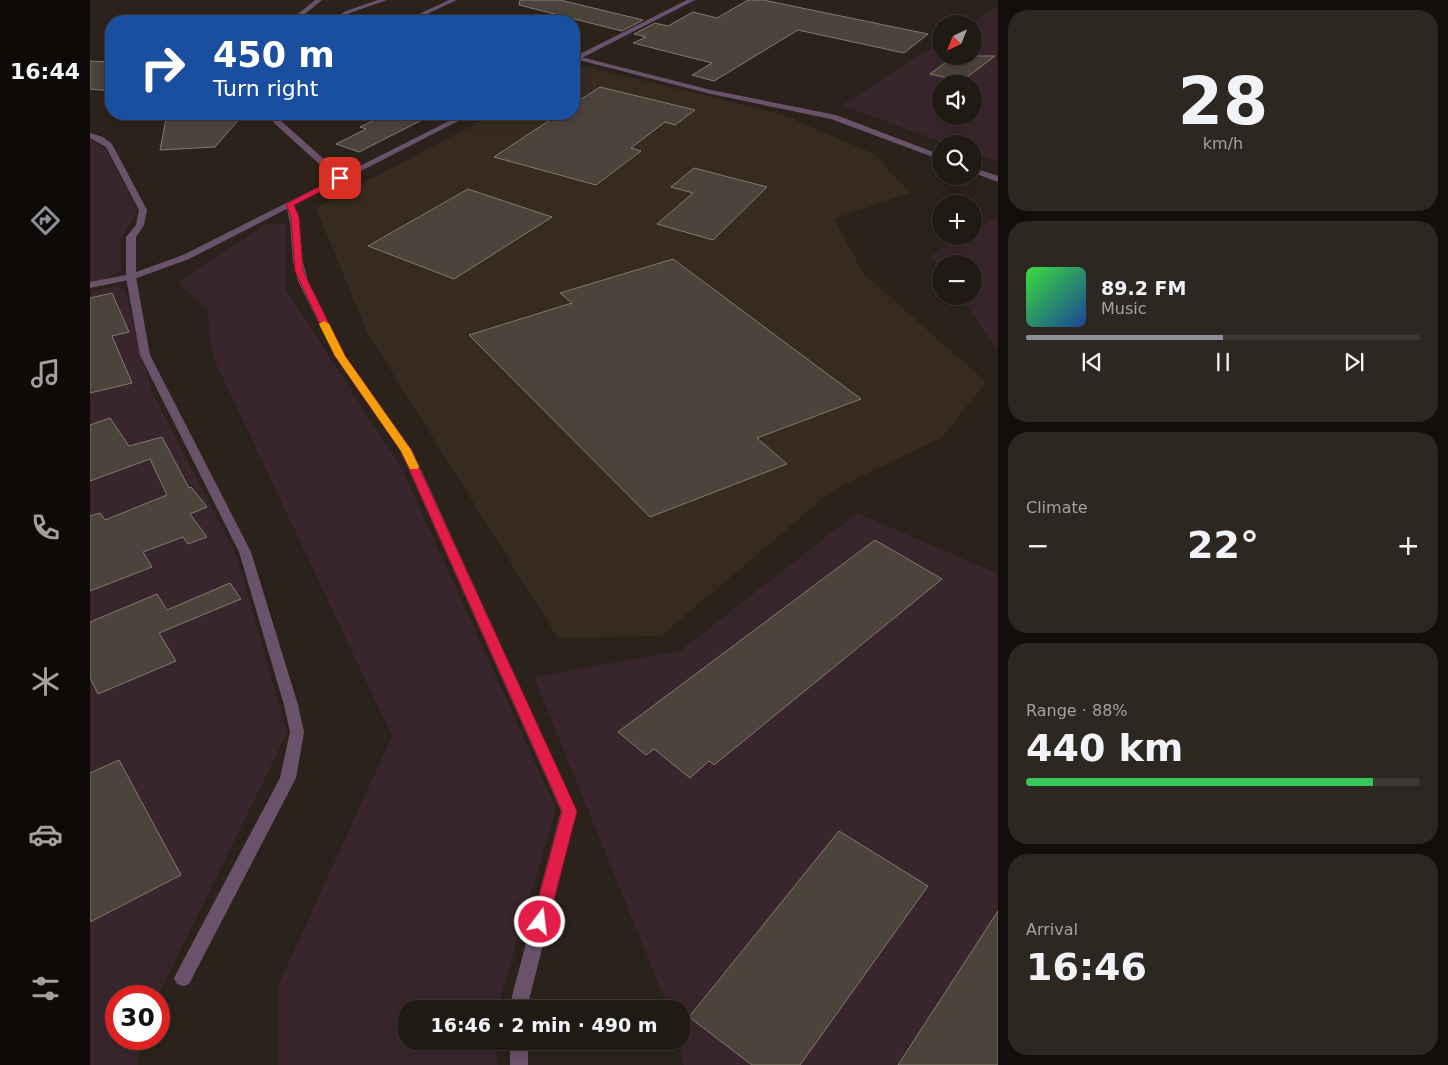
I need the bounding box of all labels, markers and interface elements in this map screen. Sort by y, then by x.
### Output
north arrow [932,15,982,65]
map controls [932,15,982,305]
icon: right [130,35,195,100]
text: 450 m [213,35,335,75]
text: 16:44 [10,59,80,84]
text: 28 [1178,64,1268,139]
button: sound [932,75,982,125]
text: Turn right [213,76,318,101]
text: km/h [1203,134,1243,153]
button: search [932,135,982,185]
pin [319,157,361,199]
icon: arrive [326,164,354,192]
button: + [932,195,982,245]
icon: directions [28,203,63,238]
button: − [932,255,982,305]
text: 89.2 FM [1101,277,1186,299]
text: Music [1101,299,1147,318]
icon: previous [1078,348,1106,376]
icon: pause [1209,348,1237,376]
icon: next [1340,348,1368,376]
icon: music [28,356,63,391]
text: Climate [1026,498,1088,517]
icon: phone [28,510,63,545]
text: 22° [1187,523,1259,567]
text: − [1026,529,1049,562]
text: + [1397,529,1420,562]
icon: climate [28,664,63,699]
text: Range · 88% [1026,701,1128,720]
text: 440 km [1026,726,1183,770]
icon: car [28,817,63,852]
position arrow [513,895,565,947]
text: Arrival [1026,920,1078,939]
text: 16:46 [1026,945,1147,989]
icon: filters [28,971,63,1006]
speed limit sign: 30 [105,985,170,1050]
text: 16:46 · 2 min · 490 m [430,1014,658,1036]

